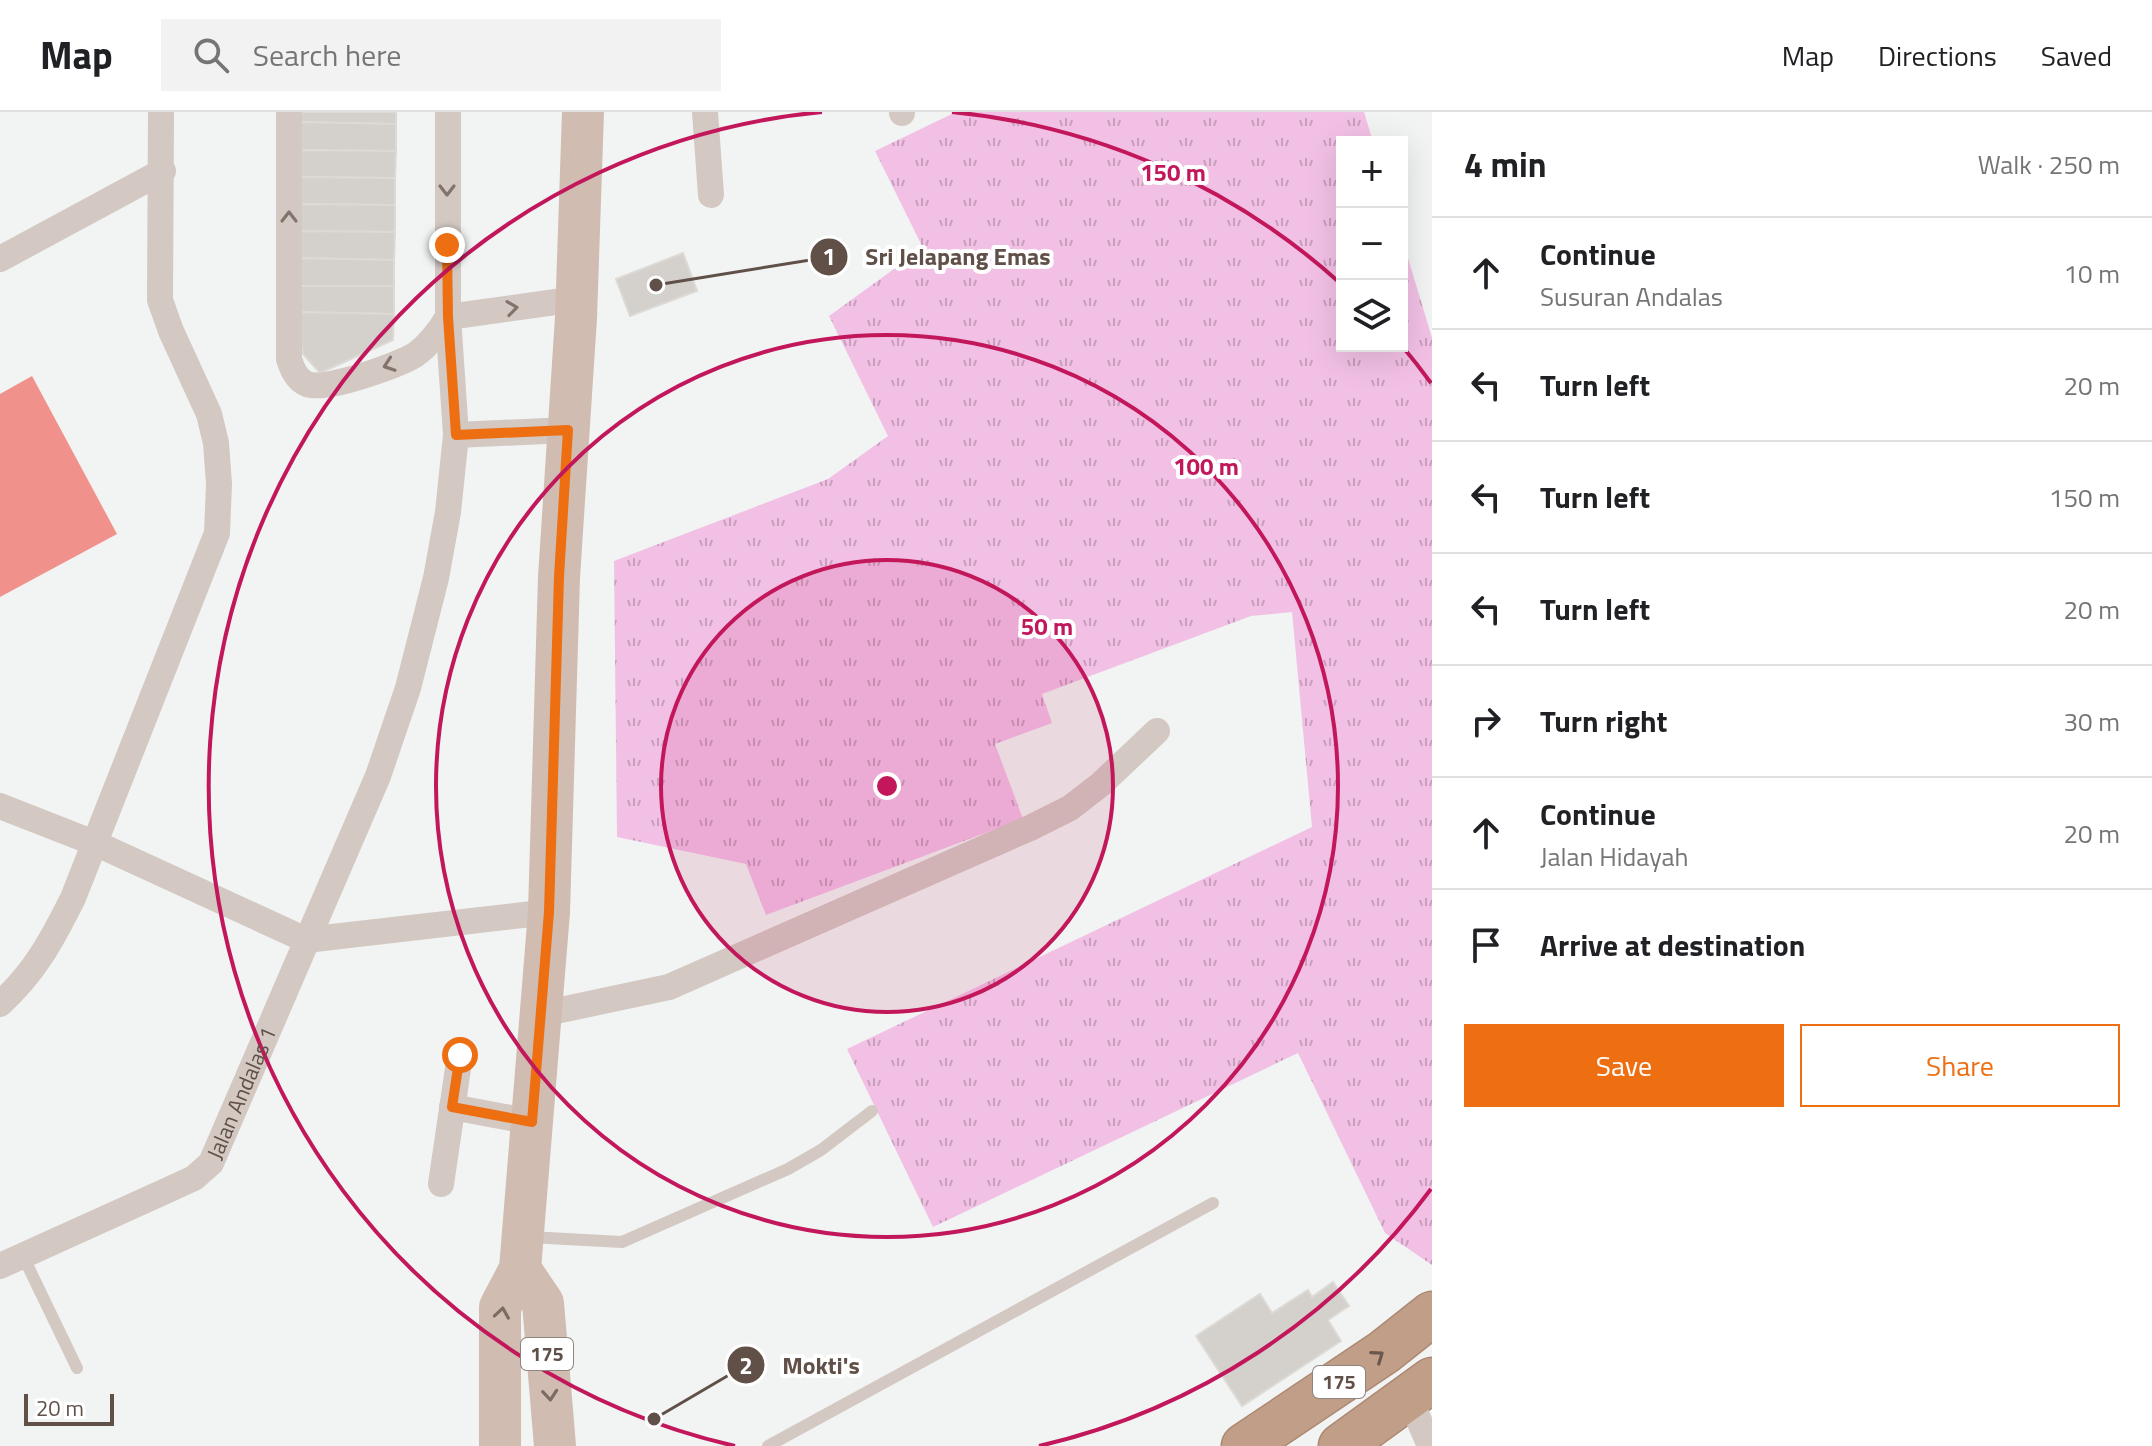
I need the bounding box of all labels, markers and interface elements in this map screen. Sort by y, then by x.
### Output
search box [161,19,721,91]
text: Map [40,26,113,84]
text: Search here [253,32,402,78]
icon: search [189,33,233,77]
text: Map [1782,34,1834,77]
text: Directions [1878,34,1997,77]
text: Saved [2041,34,2112,77]
map controls [1336,136,1408,352]
button: + [1336,136,1408,208]
text: 4 min [1464,138,1547,190]
text: Walk · 250 m [1978,145,2120,184]
text: 150 m [1140,154,1206,190]
one-way arrow [439,184,456,197]
button: − [1336,208,1408,280]
one-way arrow [280,210,298,223]
route end [429,227,465,263]
text: Continue [1540,231,1656,277]
callout: Sri Jelapang Emas [809,233,1067,281]
text: 1 [822,238,836,274]
text: Sri Jelapang Emas [865,238,1051,274]
icon: ahead [1464,251,1508,295]
text: 10 m [2063,254,2120,293]
text: Susuran Andalas [1540,277,1723,316]
button: layers [1336,280,1408,352]
one-way arrow [505,300,519,317]
one-way arrow [383,355,397,372]
text: Turn left [1540,362,1650,408]
icon: left [1464,363,1508,407]
text: 20 m [2063,366,2120,405]
text: 100 m [1173,448,1239,484]
text: Turn left [1540,474,1650,520]
icon: left [1464,475,1508,519]
text: 150 m [2049,478,2120,517]
text: Turn left [1540,586,1650,632]
icon: left [1464,587,1508,631]
text: 20 m [2063,590,2120,629]
text: 50 m [1021,608,1073,644]
text: Turn right [1540,698,1668,744]
icon: right [1464,699,1508,743]
text: 30 m [2063,702,2120,741]
centre of rings [873,772,901,800]
text: Continue [1540,791,1656,837]
icon: ahead [1464,811,1508,855]
text: 20 m [2063,814,2120,853]
text: Jalan Hidayah [1540,837,1688,876]
text: Arrive at destination [1540,922,1805,968]
icon: arrive [1464,923,1508,967]
street label: Jalan Andalas 1 [198,1021,285,1165]
button: Save [1464,1024,1784,1107]
button: Share [1800,1024,2120,1107]
route start [442,1037,478,1073]
one-way arrow [493,1306,510,1319]
road number: 175 [521,1338,573,1370]
callout: Mokti's [726,1341,876,1389]
text: 2 [739,1347,753,1383]
text: Mokti's [782,1347,860,1383]
one-way arrow [1370,1351,1384,1365]
road number: 175 [1313,1366,1365,1398]
one-way arrow [542,1389,559,1402]
scale bar [24,1390,114,1426]
text: 20 m [36,1391,84,1425]

